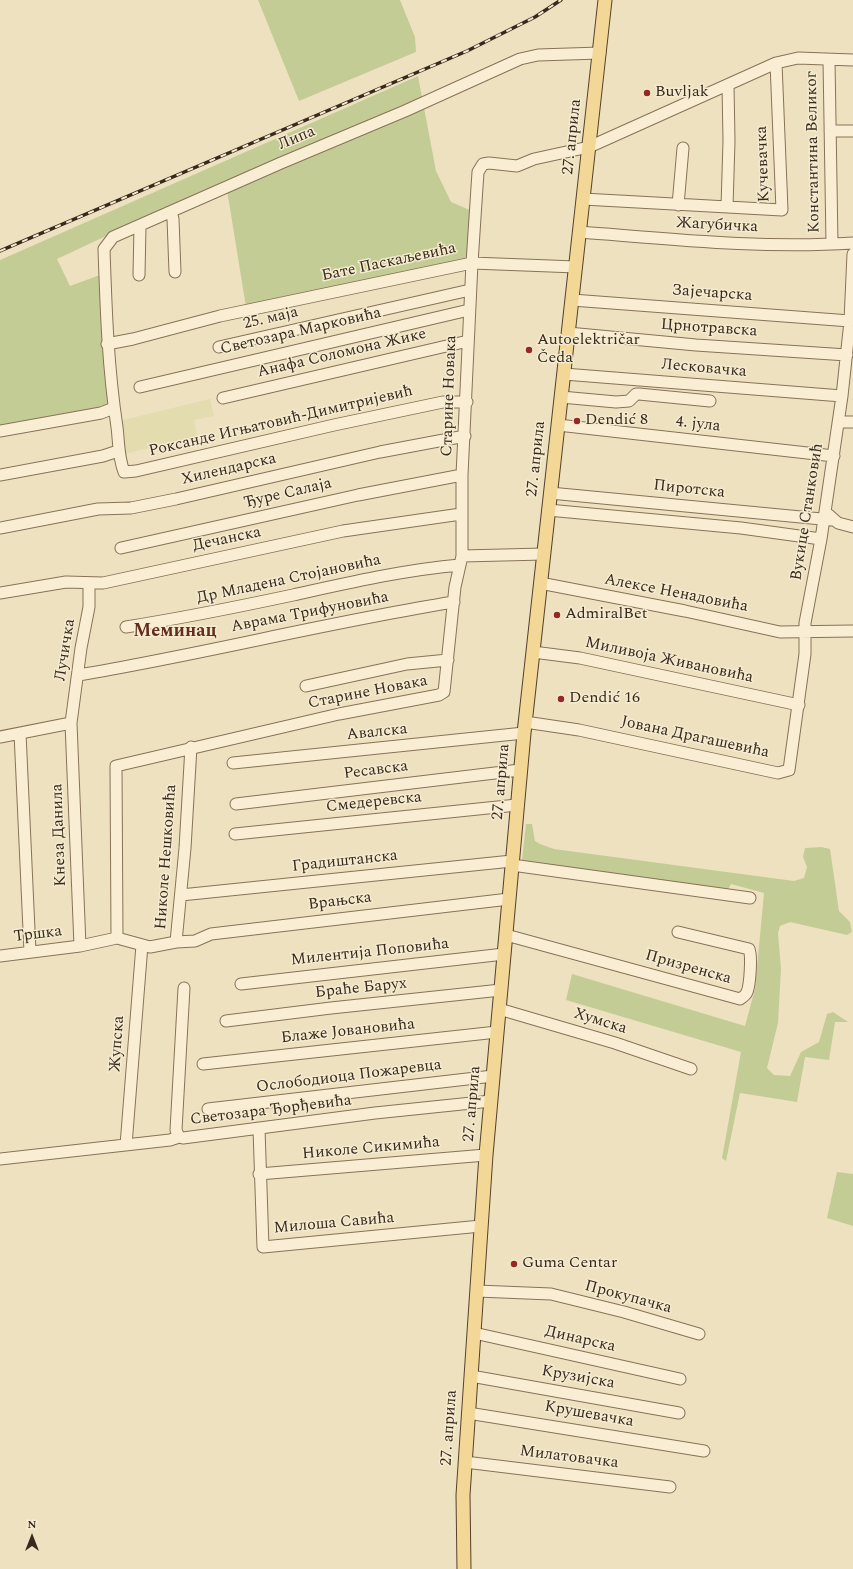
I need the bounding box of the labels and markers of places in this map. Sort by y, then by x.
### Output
place label: Buvljak [655,83,709,103]
marker: Buvljak [642,88,652,98]
place label: Autoelektričar Čeda [537,331,640,369]
marker: Autoelektričar Čeda [524,345,534,355]
place label: Dendić 8 [585,411,648,431]
marker: Dendić 8 [572,416,582,426]
place label: AdmiralBet [565,605,647,625]
marker: AdmiralBet [552,610,562,620]
place label: Dendić 16 [569,689,640,709]
marker: Dendić 16 [556,694,566,704]
place label: Guma Centar [522,1254,617,1274]
marker: Guma Centar [509,1259,519,1269]

